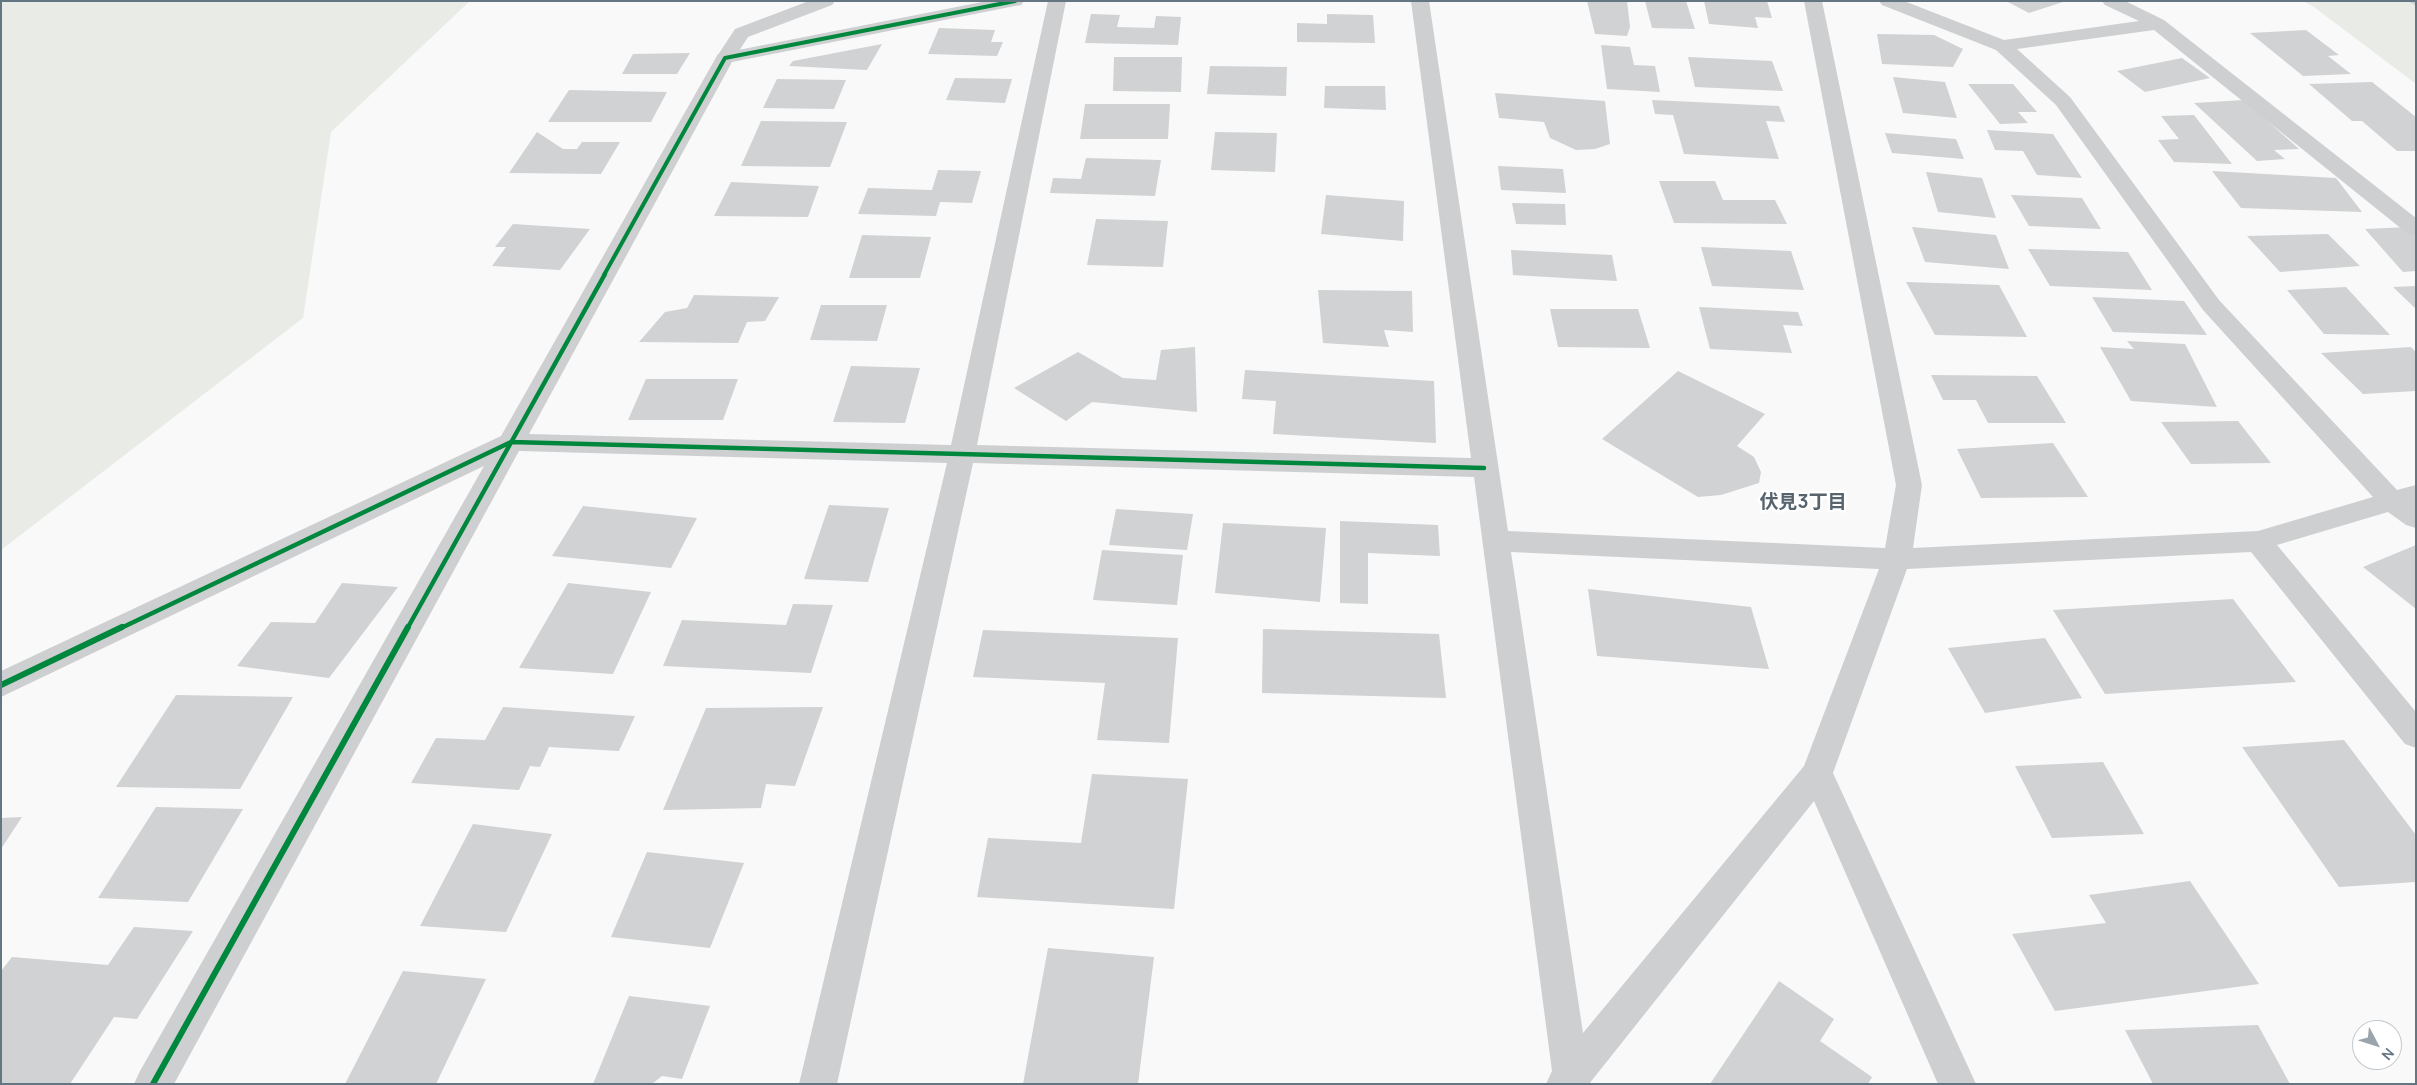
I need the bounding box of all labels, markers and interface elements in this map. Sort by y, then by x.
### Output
district label: 伏見3丁目 [1759,492,1847,514]
north arrow [2352,1020,2402,1070]
text: N [2378,1044,2399,1064]

